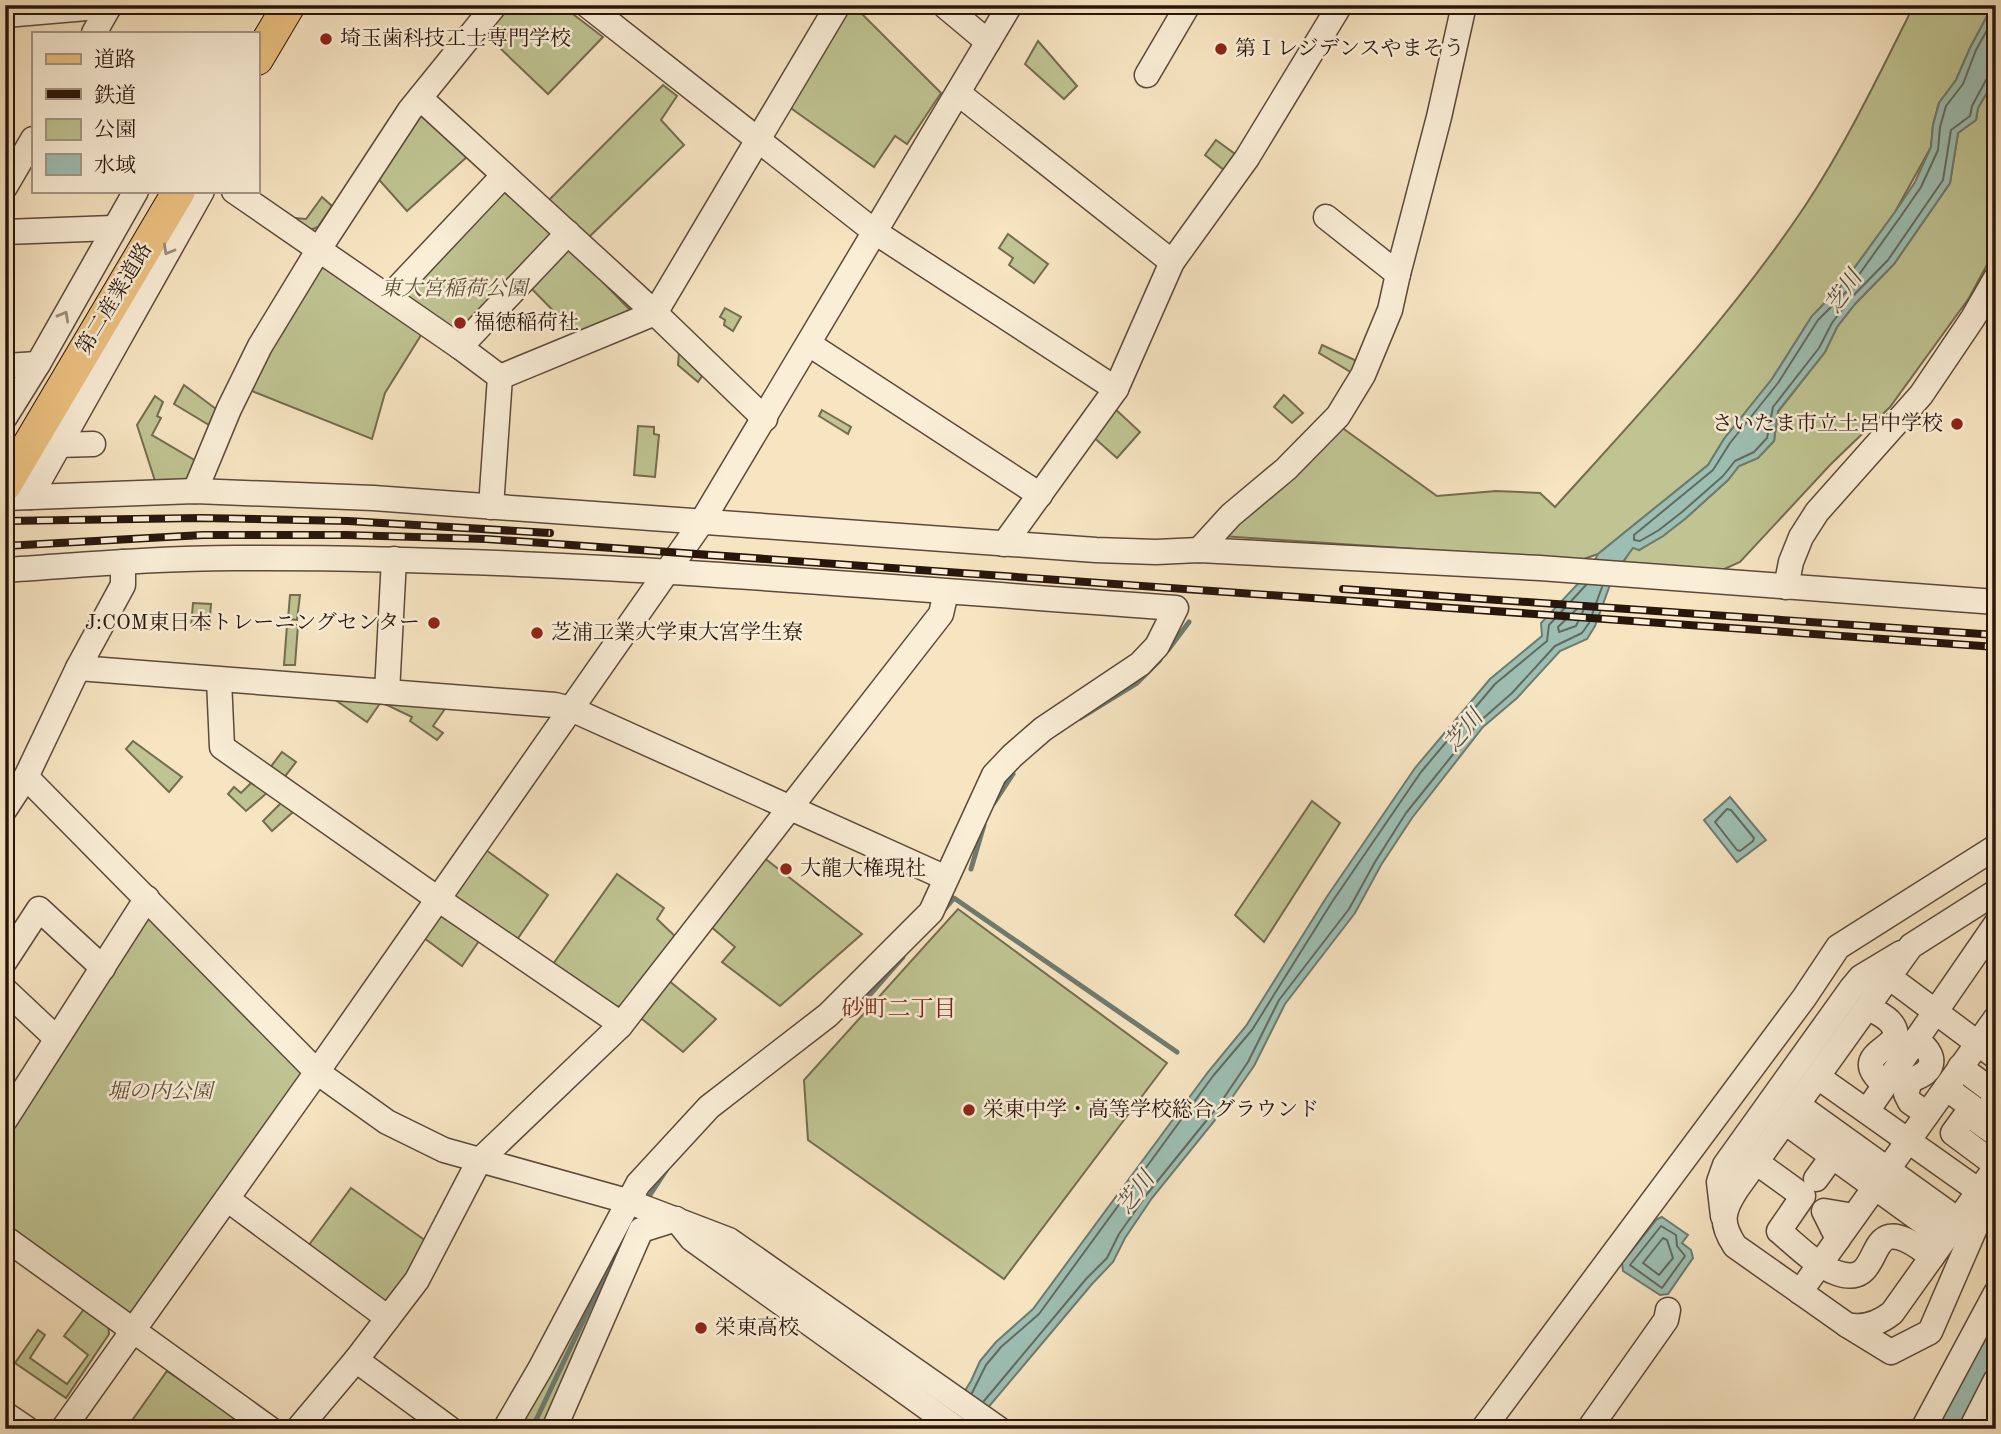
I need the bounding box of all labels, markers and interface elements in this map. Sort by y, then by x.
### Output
place label: 埼玉歯科技工士専門学校 [340,27,571,50]
marker: 埼玉歯科技工士専門学校 [318,31,334,47]
legend [32,32,259,192]
place label: 第Ⅰレジデンスやまそう [1235,37,1464,60]
marker: 第Ⅰレジデンスやまそう [1213,41,1229,57]
text: 道路 [94,48,136,71]
text: 鉄道 [94,84,136,107]
text: 公園 [94,118,136,141]
text: 水域 [94,154,136,177]
street label: 第二産業道路 [72,239,156,358]
one-way arrow [163,243,176,255]
water label: 芝川 [1820,263,1868,317]
park label: 東大宮稲荷公園 [381,277,530,300]
one-way arrow [56,311,70,323]
place label: 福徳稲荷社 [474,311,579,334]
marker: 福徳稲荷社 [452,315,468,331]
place label: さいたま市立土呂中学校 [1712,412,1943,435]
marker: さいたま市立土呂中学校 [1949,416,1965,432]
place label: J:COM東日本トレーニングセンター [85,611,420,634]
marker: J:COM東日本トレーニングセンター [426,615,442,631]
place label: 芝浦工業大学東大宮学生寮 [551,621,803,644]
marker: 芝浦工業大学東大宮学生寮 [529,625,545,641]
water label: 芝川 [1439,702,1490,756]
place label: 大龍大権現社 [800,857,926,880]
marker: 大龍大権現社 [778,861,794,877]
district label: 砂町二丁目 [842,996,957,1021]
park label: 堀の内公園 [108,1080,215,1103]
place label: 栄東中学・高等学校総合グラウンド [983,1098,1319,1121]
marker: 栄東中学・高等学校総合グラウンド [961,1102,977,1118]
water label: 芝川 [1111,1164,1161,1218]
place label: 栄東高校 [715,1316,799,1339]
marker: 栄東高校 [693,1320,709,1336]

